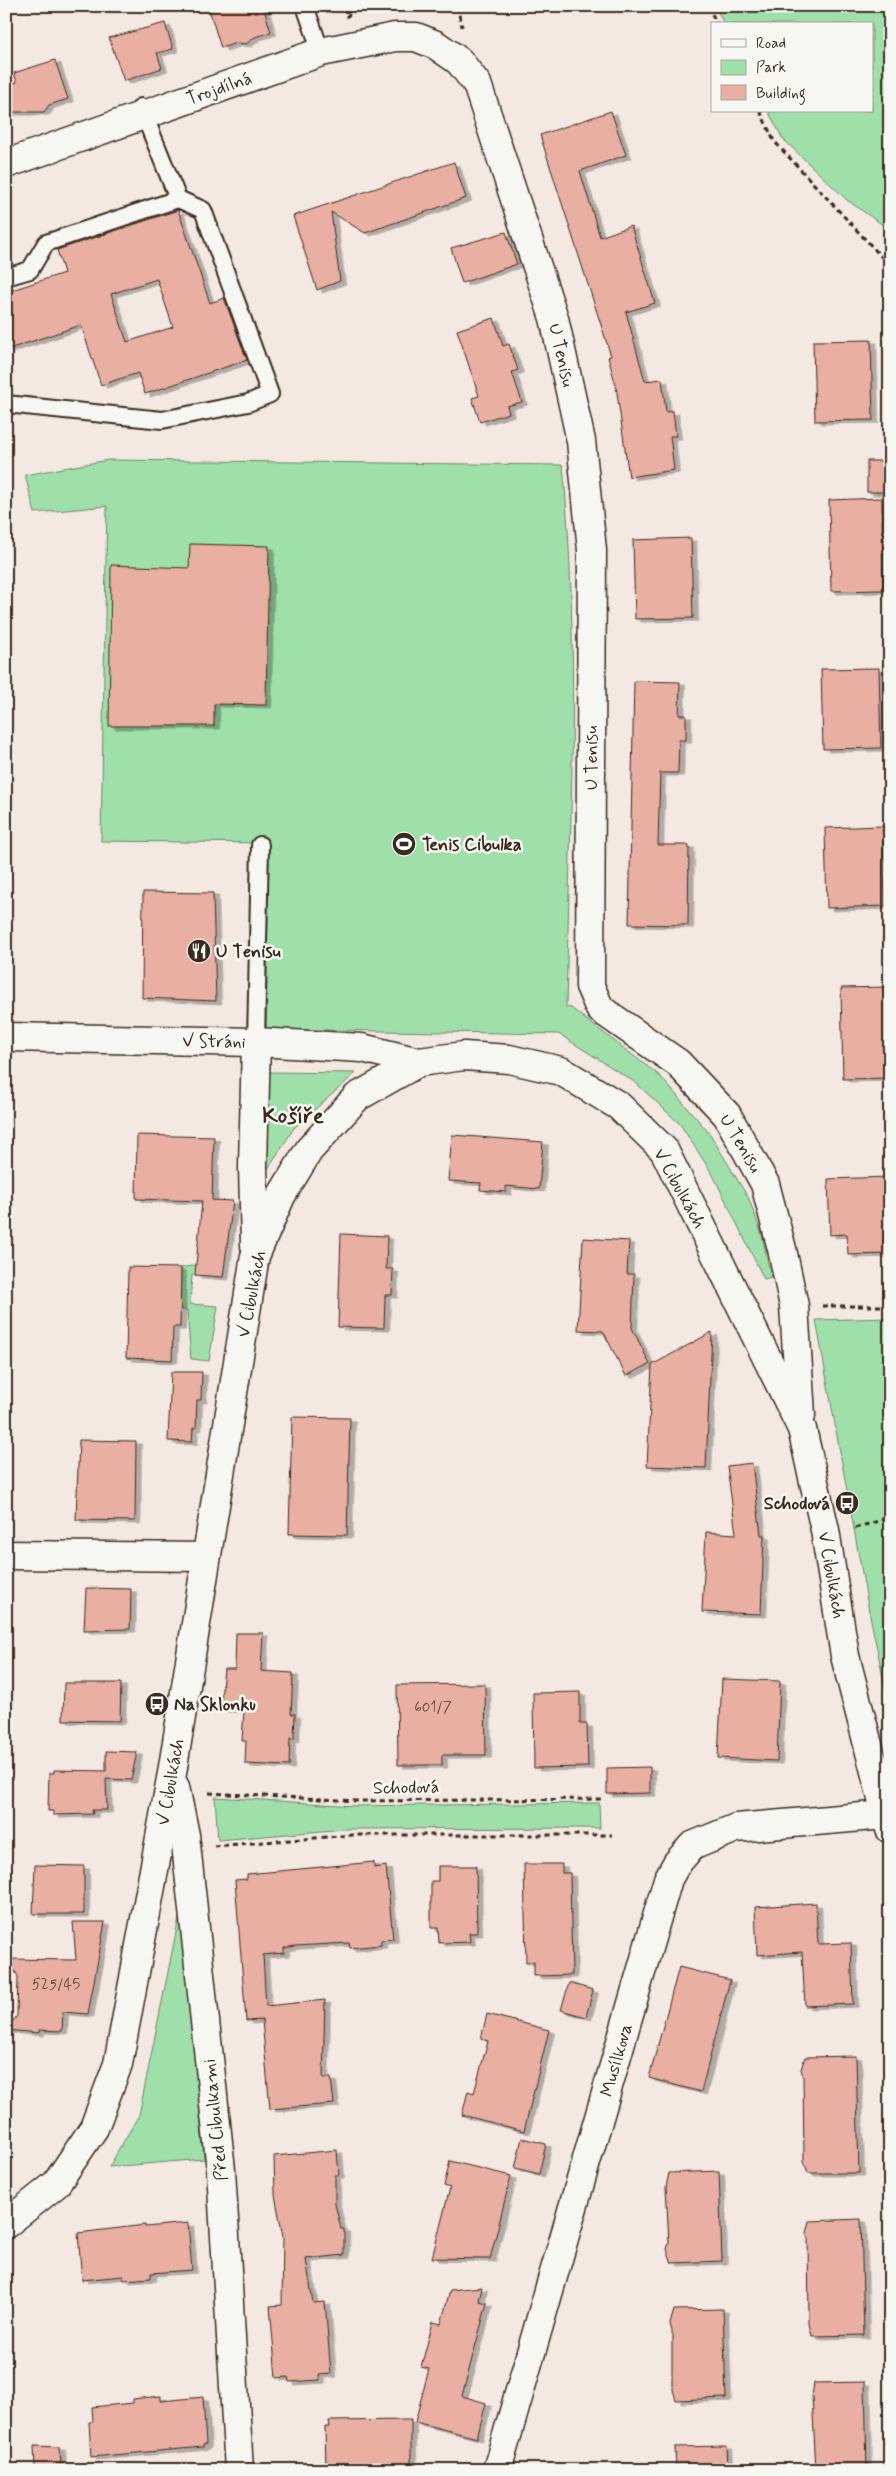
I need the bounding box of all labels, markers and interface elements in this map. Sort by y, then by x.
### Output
legend [711,22,874,112]
text: Road [756,34,786,54]
text: Park [756,58,786,78]
street label: Trojdílná [183,67,255,111]
text: Building [756,84,806,105]
street label: U Tenisu [542,321,580,389]
street label: U Tenisu [580,726,604,790]
sports icon: Tenis Cibulka [391,831,417,857]
place label: Tenis Cibulka [422,833,522,857]
restaurant icon: U Tenisu [186,938,212,964]
place label: U Tenisu [216,940,281,964]
street label: V Stráni [182,1029,246,1055]
district label: Košíře [262,1103,324,1131]
street label: U Tenisu [713,1110,767,1177]
street label: V Cibulkách [647,1144,711,1233]
street label: V Cibulkách [232,1249,272,1340]
bus stop icon: Schodová [834,1490,860,1516]
place label: Schodová [764,1492,830,1516]
street label: V Cibulkách [812,1530,850,1621]
bus stop icon: Na Sklonku [144,1691,170,1717]
place label: Na Sklonku [174,1693,256,1717]
house number: 601/7 [414,1698,452,1718]
street label: V Cibulkách [152,1737,190,1828]
street label: Schodová [373,1775,439,1801]
house number: 525/45 [32,1975,80,1995]
street label: Musílkova [595,2021,639,2100]
street label: Před Cibulkami [198,2058,234,2182]

